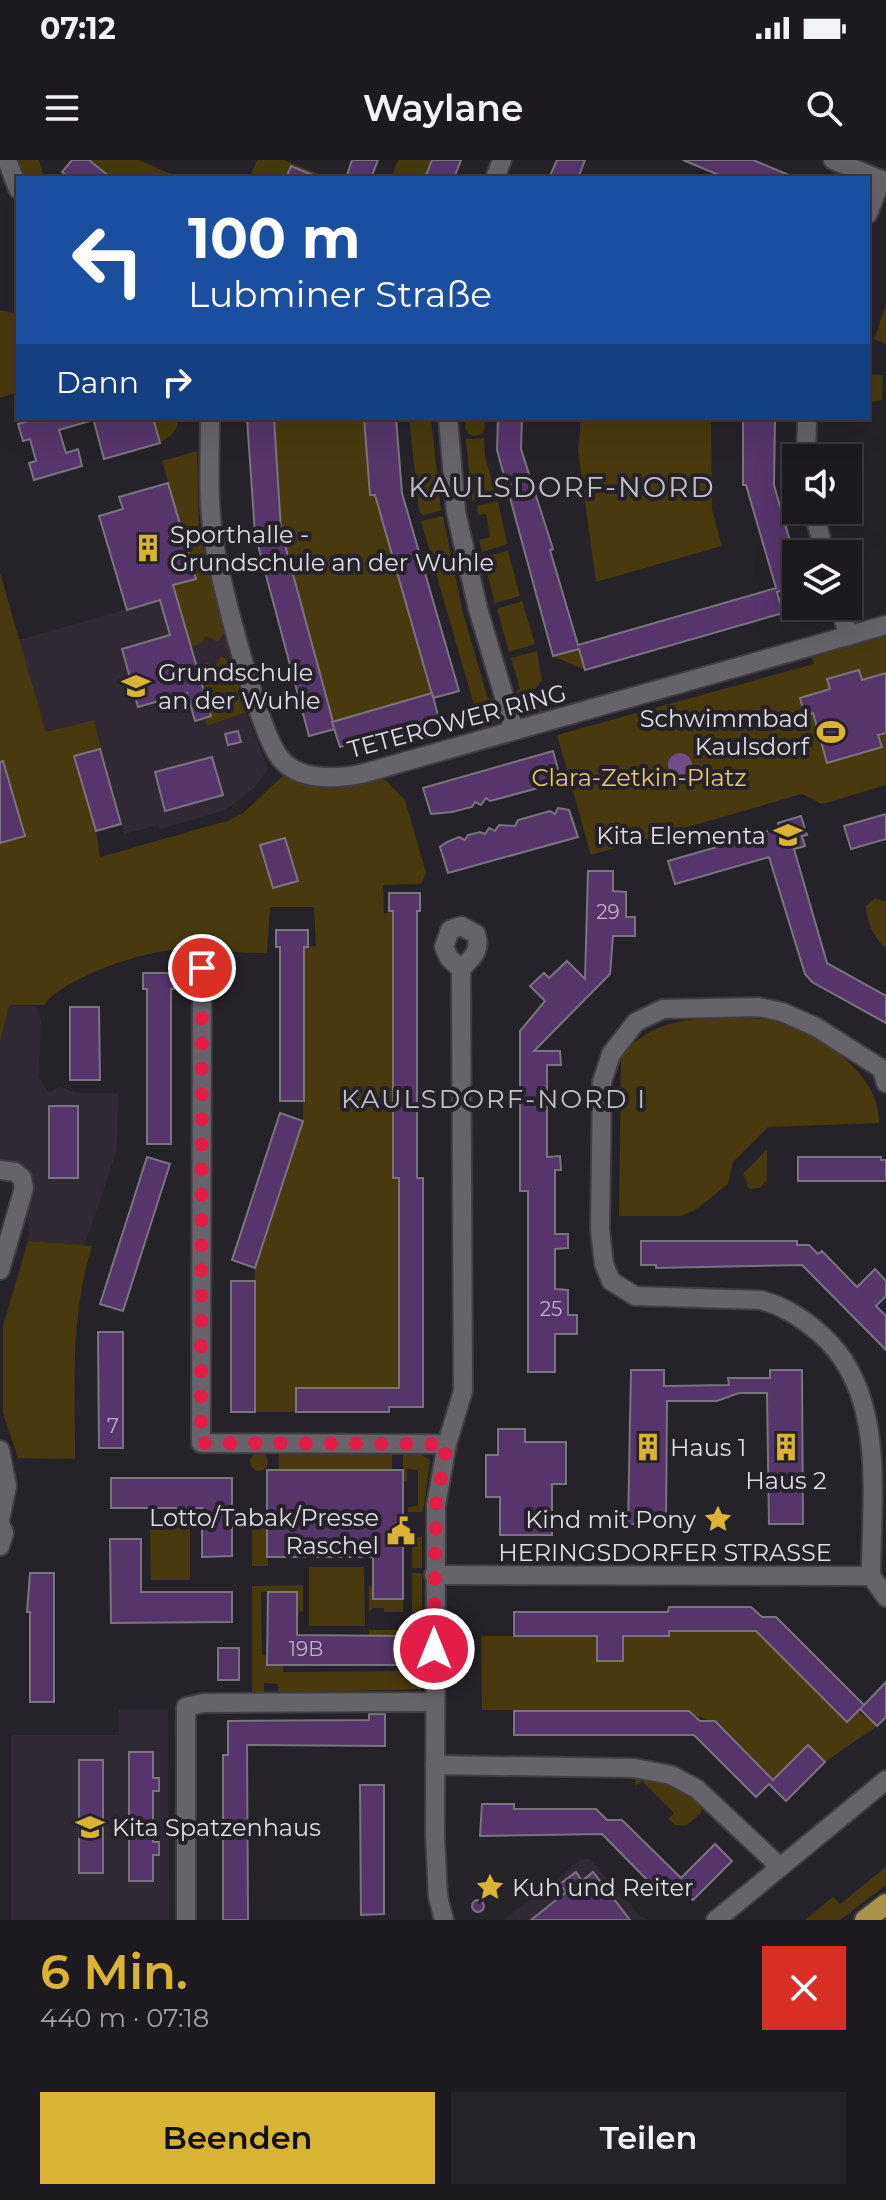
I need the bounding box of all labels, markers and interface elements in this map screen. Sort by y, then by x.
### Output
text: 07:12 [40,10,116,47]
icon: menu [40,86,84,130]
text: Waylane [363,86,523,130]
icon: search [802,86,846,130]
text: 100 m [188,204,361,272]
icon: left [56,208,160,312]
text: Lubminer Straße [188,272,492,316]
icon: right [155,360,199,404]
text: Dann [56,364,139,401]
map controls [782,444,862,620]
button: sound [782,444,862,524]
district label: KAULSDORF-NORD [408,470,716,504]
place label: Sporthalle - Grundschule an der Wuhle [170,520,494,577]
building icon: Sporthalle - Grundschule an der Wuhle [133,533,163,563]
button: layers [782,540,862,620]
place label: Grundschule an der Wuhle [158,658,321,715]
school or university icon: Grundschule an der Wuhle [121,671,151,701]
street label: TETEROWER RING [344,678,570,764]
place label: Schwimmbad Kaulsdorf [640,704,810,761]
sports icon: Schwimmbad Kaulsdorf [816,717,846,747]
park label: Clara-Zetkin-Platz [531,763,747,792]
school or university icon: Kita Elementa [773,820,803,850]
place label: Kita Elementa [596,821,766,850]
house number: 29 [596,900,620,924]
pin [168,934,236,1002]
icon: arrive [180,946,224,990]
district label: KAULSDORF-NORD I [341,1083,647,1115]
house number: 25 [540,1297,562,1321]
house number: 7 [107,1414,119,1438]
building icon: Haus 1 [633,1432,663,1462]
building icon: Haus 2 [771,1432,801,1462]
place label: Haus 1 [670,1433,746,1462]
place label: Haus 2 [745,1466,827,1495]
place label: Lotto/Tabak/Presse Raschel [149,1503,379,1560]
place icon: Kind mit Pony [703,1504,733,1534]
place label: Kind mit Pony [525,1505,696,1534]
public building icon: Lotto/Tabak/Presse Raschel [386,1516,416,1546]
street label: HERINGSDORFER STRASSE [498,1538,832,1567]
position arrow [392,1607,476,1691]
house number: 19B [289,1637,323,1661]
school or university icon: Kita Spatzenhaus [75,1812,105,1842]
place label: Kita Spatzenhaus [112,1813,321,1842]
place icon: Kuh und Reiter [475,1872,505,1902]
place label: Kuh und Reiter [512,1873,694,1902]
text: 6 Min. [40,1943,188,2001]
button: close [762,1946,846,2030]
text: 440 m · 07:18 [40,2002,209,2034]
button: Beenden [40,2092,435,2184]
button: Teilen [451,2092,846,2184]

